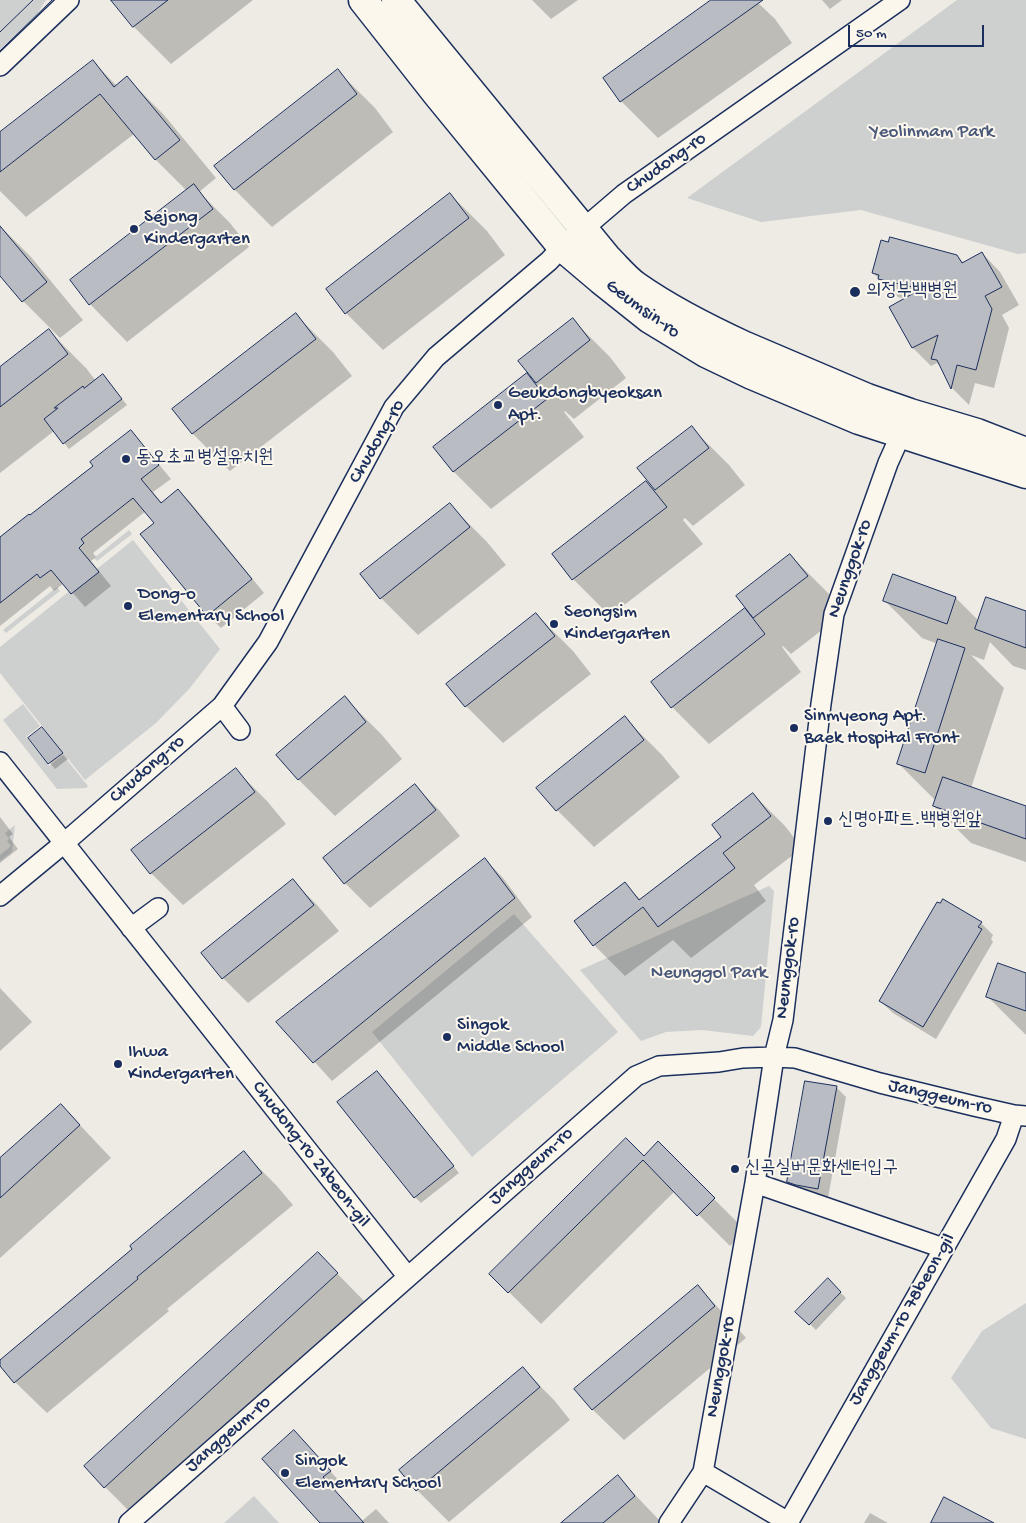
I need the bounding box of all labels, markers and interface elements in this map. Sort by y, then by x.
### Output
scale bar [851,15,987,47]
text: 50 m [856,25,887,43]
park label: Yeolinmam Park [870,122,994,144]
street label: Chudong-ro [622,128,712,200]
place label: Sejong Kindergarten [144,207,250,251]
marker: Sejong Kindergarten [128,223,140,235]
street label: Geumsin-ro [600,275,684,345]
place label: 의정부백병원 [866,281,958,303]
marker: 의정부백병원 [848,285,862,299]
place label: Geukdongbyeoksan Apt. [508,383,662,427]
street label: Chudong-ro [345,396,411,488]
marker: Geukdongbyeoksan Apt. [492,399,504,411]
place label: 동오초교병설유치원 [136,448,274,470]
marker: 동오초교병설유치원 [120,453,132,465]
street label: Neunggok-ro [824,517,878,621]
place label: Dong-o Elementary School [138,584,284,628]
marker: Dong-o Elementary School [122,600,134,612]
place label: Seongsim Kindergarten [564,602,670,646]
marker: Seongsim Kindergarten [548,618,560,630]
place label: Sinmyeong Apt. Baek Hospital Front [804,706,958,750]
marker: Sinmyeong Apt. Baek Hospital Front [788,722,800,734]
street label: Chudong-ro [106,731,190,809]
place label: 신명아파트.백병원앞 [838,810,982,832]
marker: 신명아파트.백병원앞 [822,815,834,827]
street label: Neunggok-ro [771,916,807,1020]
park label: Neunggol Park [651,963,767,985]
place label: Singok Middle School [457,1015,564,1059]
marker: Singok Middle School [441,1031,453,1043]
place label: Ihwa Kindergarten [128,1042,234,1086]
marker: Ihwa Kindergarten [112,1058,124,1070]
street label: Janggeum-ro [886,1075,994,1121]
street label: Chudong-ro 24beon-gil [246,1077,374,1233]
street label: Janggeum-ro [485,1123,579,1211]
place label: 신곡실버문화센터입구 [745,1158,898,1180]
marker: 신곡실버문화센터입구 [729,1163,741,1175]
street label: Janggeum-ro 78beon-gil [844,1230,962,1410]
street label: Neunggok-ro [702,1314,742,1420]
street label: Janggeum-ro [182,1392,276,1478]
place label: Singok Elementary School [295,1451,441,1495]
marker: Singok Elementary School [279,1467,291,1479]

